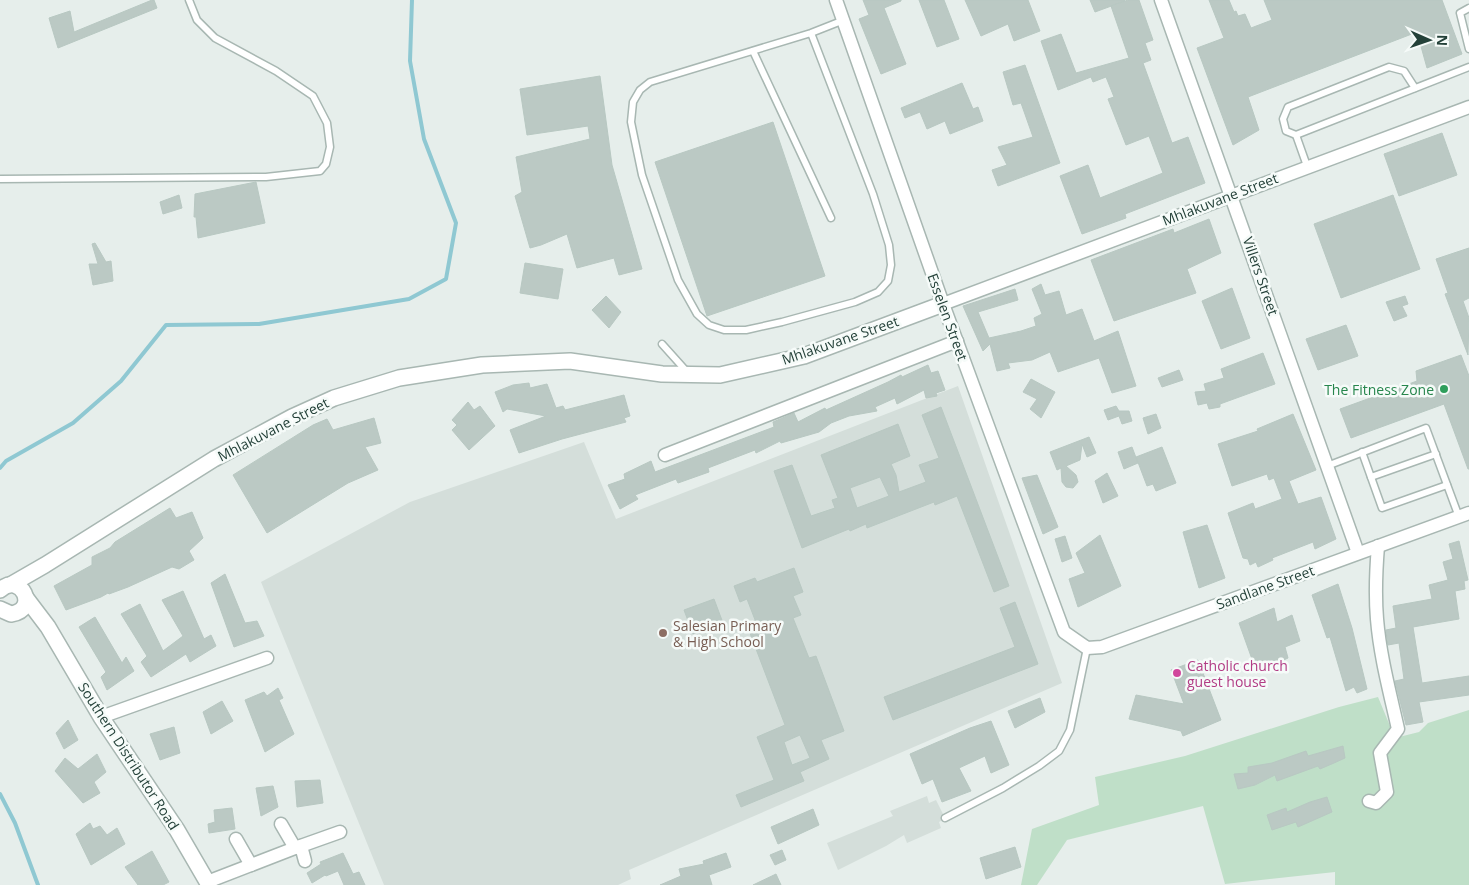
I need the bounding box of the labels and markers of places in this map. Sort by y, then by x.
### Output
place label: The Fitness Zone [1324,380,1434,399]
marker: The Fitness Zone [1438,383,1450,395]
place label: Salesian Primary & High School [673,616,782,651]
marker: Salesian Primary & High School [657,627,669,639]
place label: Catholic church guest house [1187,656,1288,691]
marker: Catholic church guest house [1171,667,1183,679]

